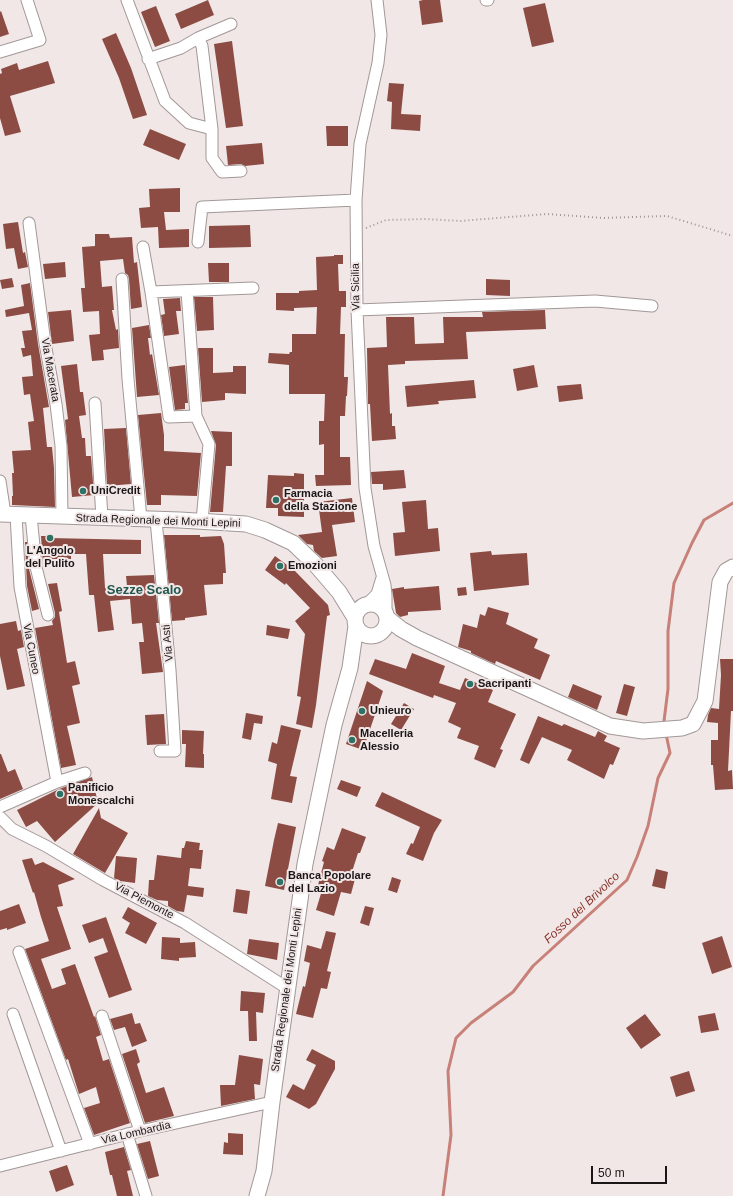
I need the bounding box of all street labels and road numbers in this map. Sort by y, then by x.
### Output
street label: Via Sicilia [349,263,363,311]
street label: Via Macerata [38,337,62,403]
street label: Strada Regionale dei Monti Lepini [75,512,241,530]
street label: Via Cuneo [20,623,42,675]
street label: Via Asti [160,624,176,662]
street label: Via Piemonte [112,880,176,922]
street label: Strada Regionale dei Monti Lepini [269,907,305,1073]
street label: Via Lombardia [100,1119,172,1147]

